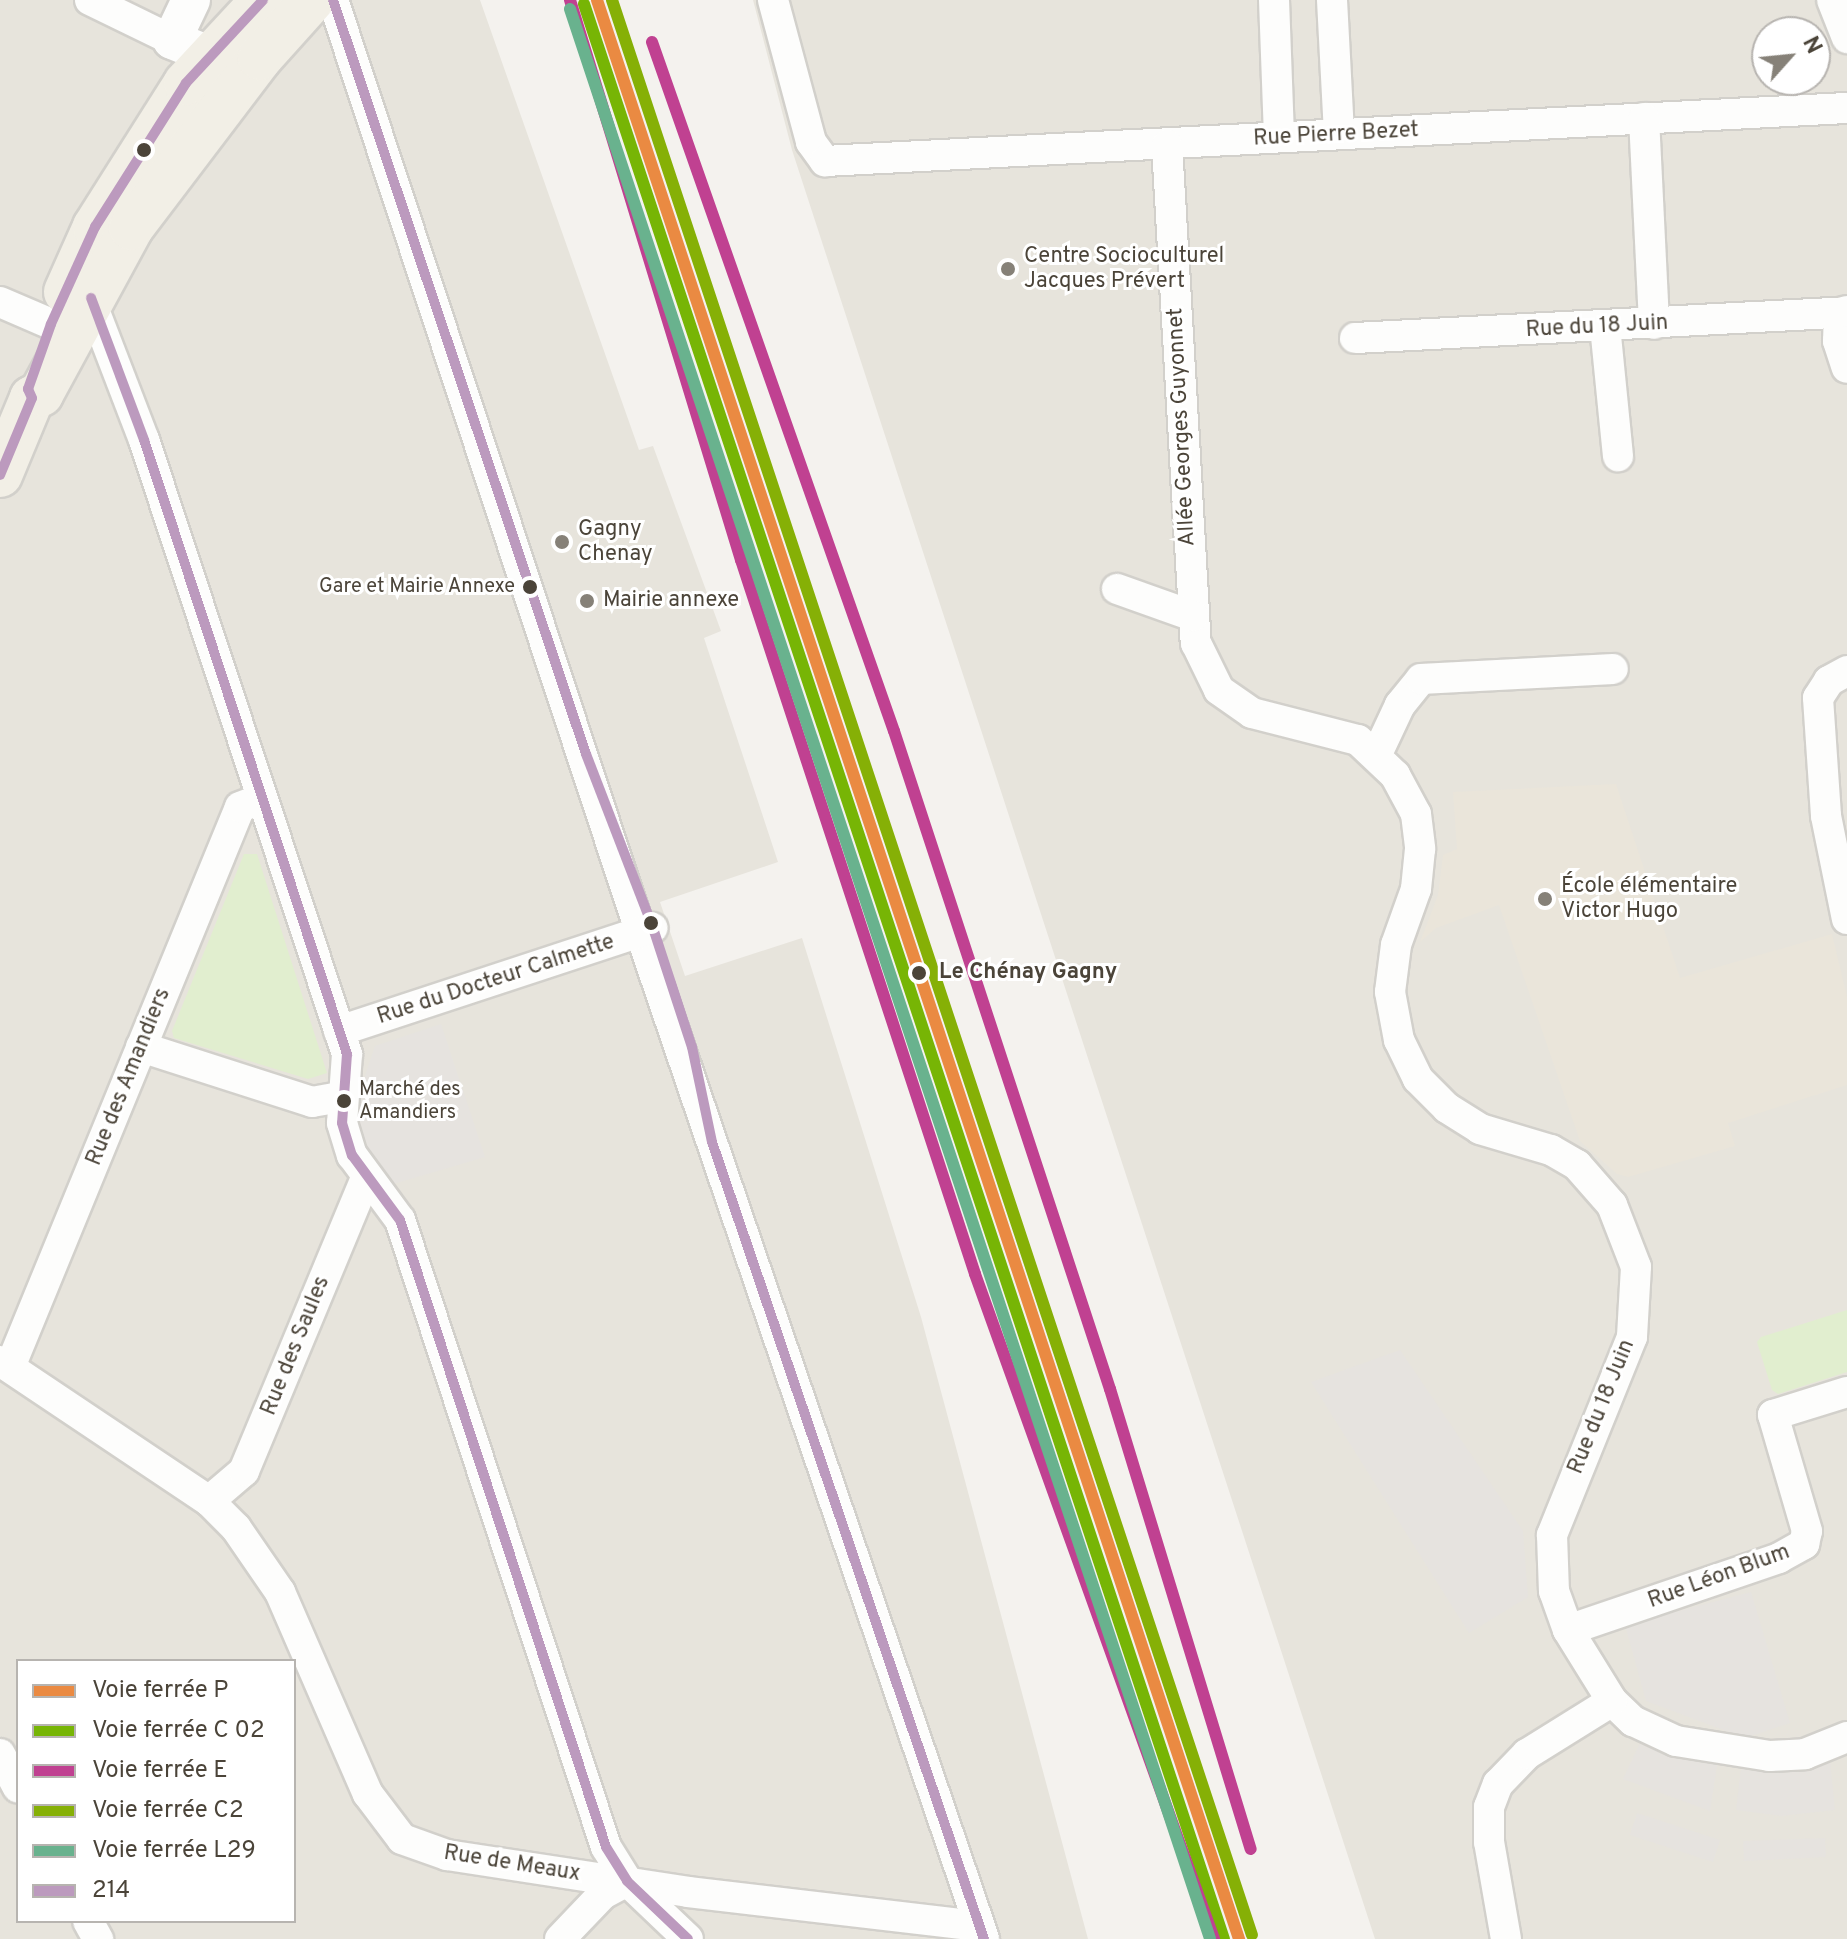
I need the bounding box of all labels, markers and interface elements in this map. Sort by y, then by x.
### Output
north arrow [1751,16,1831,96]
text: N [1795,33,1827,59]
street label: Rue Pierre Bezet [1253,117,1419,153]
unlabelled marker [136,142,152,158]
place label: Centre Socioculturel Jacques Prévert [1024,243,1224,294]
marker: Centre Socioculturel Jacques Prévert [999,260,1017,278]
street label: Allée Georges Guyonnet [1163,307,1201,547]
street label: Rue du 18 Juin [1525,310,1669,344]
place label: Gagny Chenay [578,516,653,568]
marker: Gagny Chenay [553,533,571,551]
place label: Gare et Mairie Annexe [318,575,515,599]
marker: Gare et Mairie Annexe [522,579,538,595]
place label: Mairie annexe [603,588,739,614]
marker: Mairie annexe [578,592,596,610]
place label: École élémentaire Victor Hugo [1561,873,1737,924]
marker: École élémentaire Victor Hugo [1536,890,1554,908]
unlabelled marker [643,915,659,931]
street label: Rue du Docteur Calmette [374,929,618,1031]
marker: Le Chénay Gagny [906,960,932,986]
place label: Le Chénay Gagny [939,960,1117,986]
street label: Rue des Amandiers [81,984,177,1170]
place label: Marché des Amandiers [359,1078,461,1125]
marker: Marché des Amandiers [336,1093,352,1109]
street label: Rue des Saules [256,1272,336,1420]
street label: Rue du 18 Juin [1563,1336,1641,1478]
street label: Rue Léon Blum [1645,1539,1793,1615]
legend [16,1659,296,1923]
text: Voie ferrée P [92,1676,229,1706]
text: Voie ferrée C 02 [92,1716,265,1746]
text: Voie ferrée E [92,1756,228,1786]
text: Voie ferrée C2 [92,1796,244,1826]
text: Voie ferrée L29 [92,1836,256,1866]
street label: Rue de Meaux [442,1840,582,1888]
text: 214 [92,1876,130,1906]

